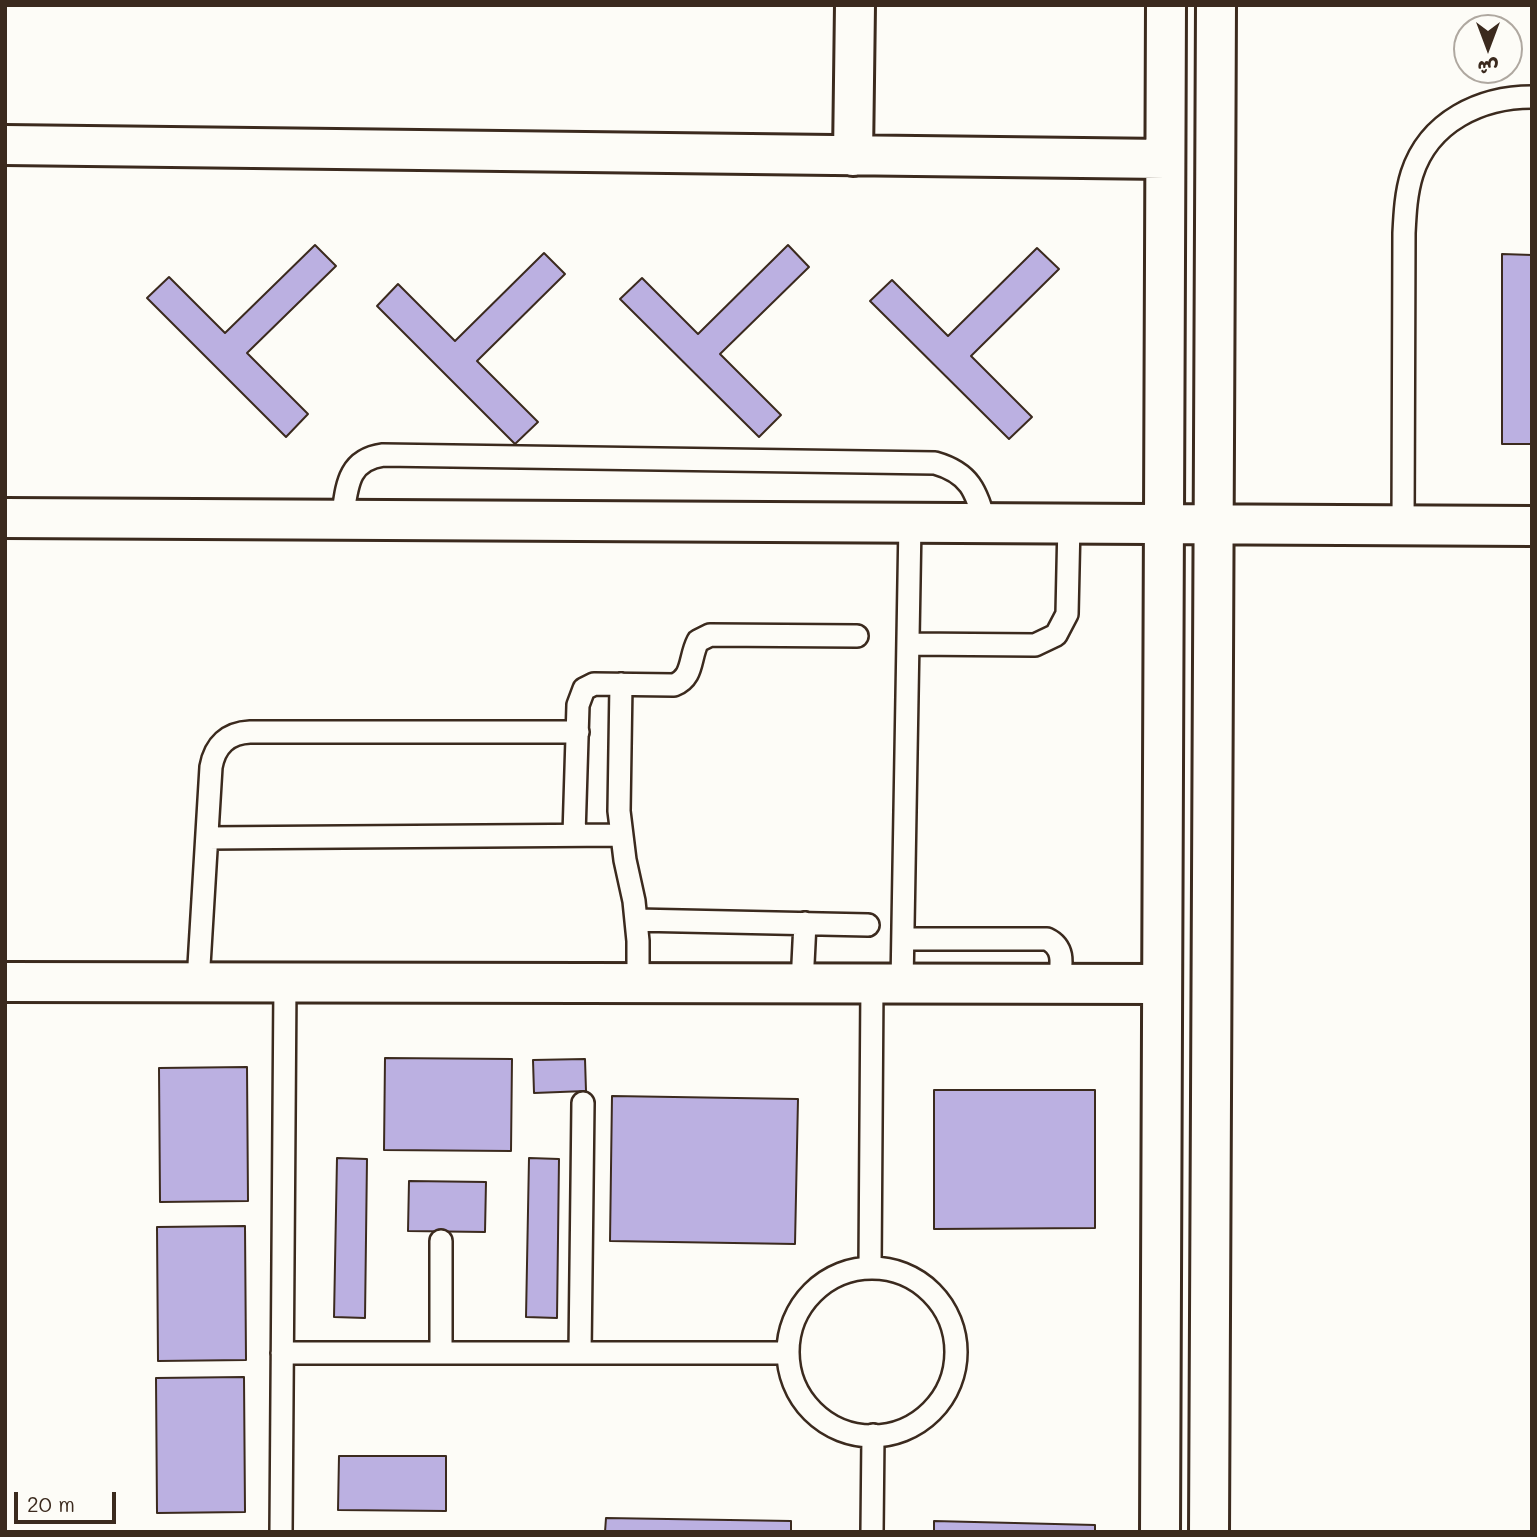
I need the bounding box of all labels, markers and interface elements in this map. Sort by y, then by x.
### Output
north arrow [1453,14,1523,84]
text: ش [1478,56,1498,81]
scale bar [18,1478,119,1522]
text: 20 m [27,1490,75,1517]

